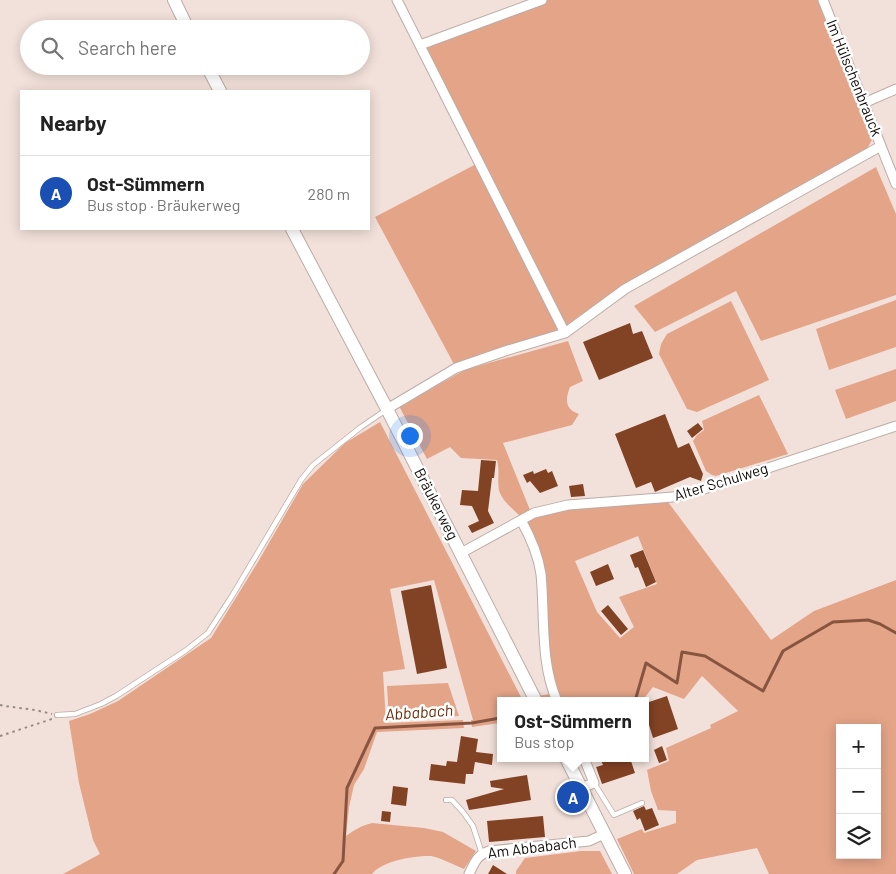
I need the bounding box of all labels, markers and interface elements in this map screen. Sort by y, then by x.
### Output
street label: Im Hülschenbrauck [823,17,887,139]
search box [20,20,370,75]
icon: search [38,34,66,62]
text: Search here [78,36,177,59]
text: Nearby [40,110,106,135]
text: Ost-Sümmern [87,172,205,195]
text: A [51,184,61,203]
text: 280 m [308,184,350,203]
text: Bus stop · Bräukerweg [87,195,240,214]
your location [397,423,423,449]
street label: Alter Schulweg [672,458,770,504]
street label: Bräukerweg [411,465,463,542]
popup [497,697,649,762]
water label: Abbabach [384,700,454,723]
text: Ost-Sümmern [514,709,632,732]
map controls [836,724,881,859]
button: + [836,724,881,769]
text: Bus stop [514,732,574,751]
button: − [836,769,881,814]
pin: A [557,778,589,816]
button: layers [836,814,881,859]
street label: Am Abbabach [486,833,577,861]

